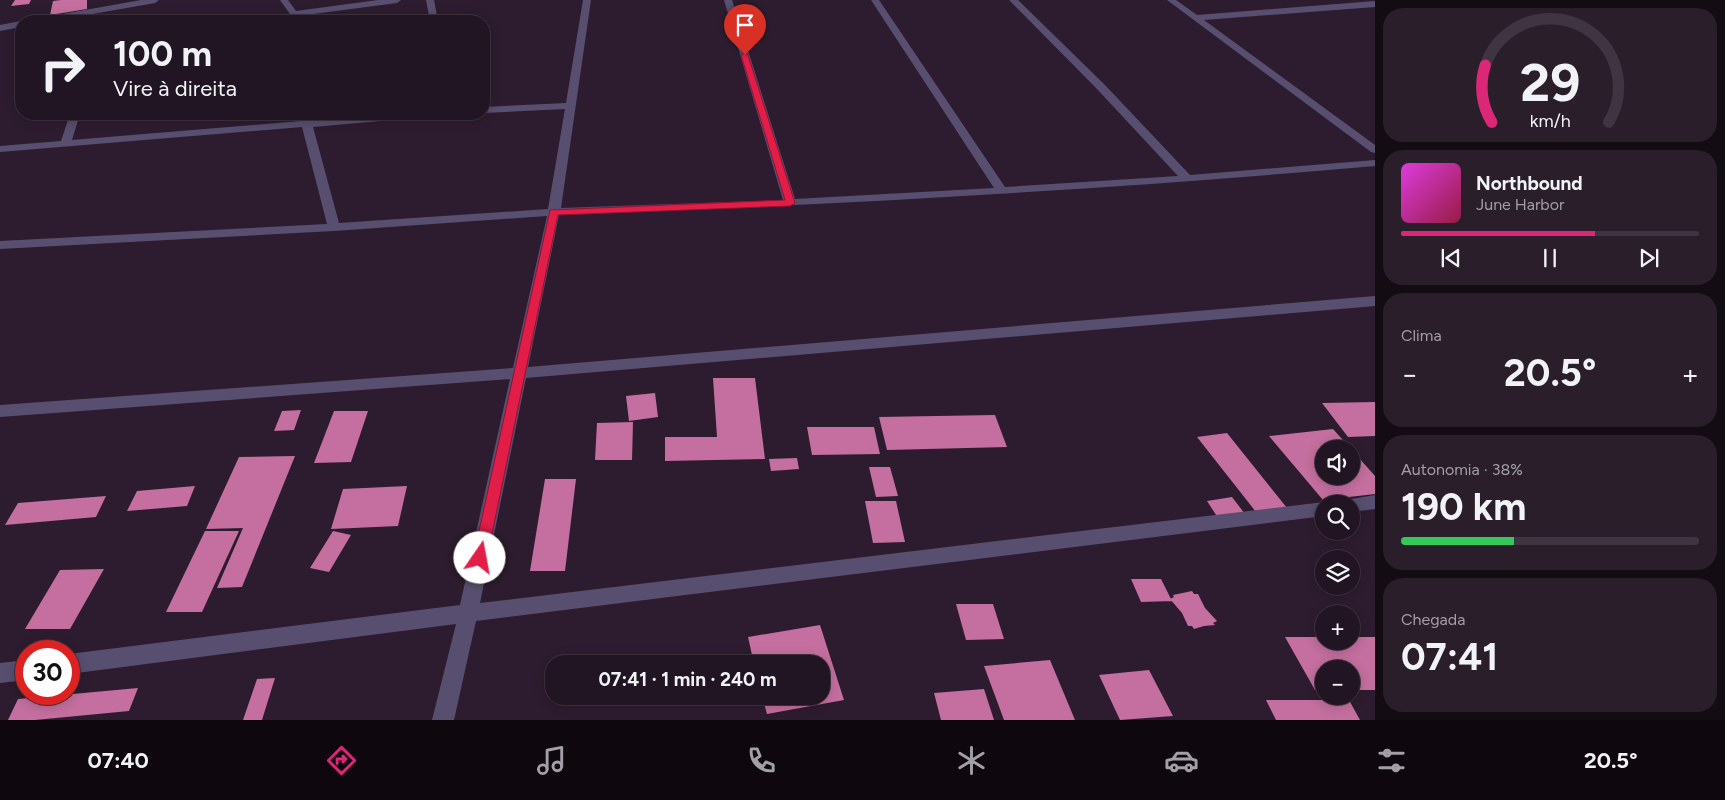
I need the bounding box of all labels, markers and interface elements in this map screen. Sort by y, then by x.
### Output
pin [724,4,766,55]
icon: arrive [731,11,759,39]
text: 100 m [113,33,212,75]
icon: right [30,35,95,100]
text: 29 [1520,52,1580,114]
text: Vire à direita [113,75,237,102]
text: km/h [1530,110,1570,131]
text: Northbound [1476,172,1583,195]
text: June Harbor [1476,195,1564,214]
icon: previous [1437,244,1465,272]
icon: pause [1536,244,1564,272]
icon: next [1635,244,1663,272]
text: Clima [1401,326,1442,345]
text: 20.5° [1504,350,1596,396]
text: − [1401,357,1418,391]
text: + [1682,357,1699,391]
map controls [1315,440,1360,705]
button: sound [1315,440,1360,485]
text: Autonomia · 38% [1401,460,1523,479]
text: 190 km [1401,484,1526,530]
button: search [1315,495,1360,540]
position arrow [453,531,505,583]
button: layers [1315,550,1360,595]
button: + [1315,605,1360,650]
text: Chegada [1401,610,1465,629]
text: 07:41 [1401,634,1498,680]
speed limit sign: 30 [15,640,80,705]
button: − [1315,660,1360,705]
text: 07:41 · 1 min · 240 m [599,668,776,691]
icon: directions [324,743,359,778]
icon: music [534,743,569,778]
icon: phone [744,743,779,778]
icon: climate [954,743,989,778]
icon: car [1164,743,1199,778]
icon: filters [1374,743,1409,778]
text: 07:40 [88,747,149,774]
text: 20.5° [1584,747,1637,774]

